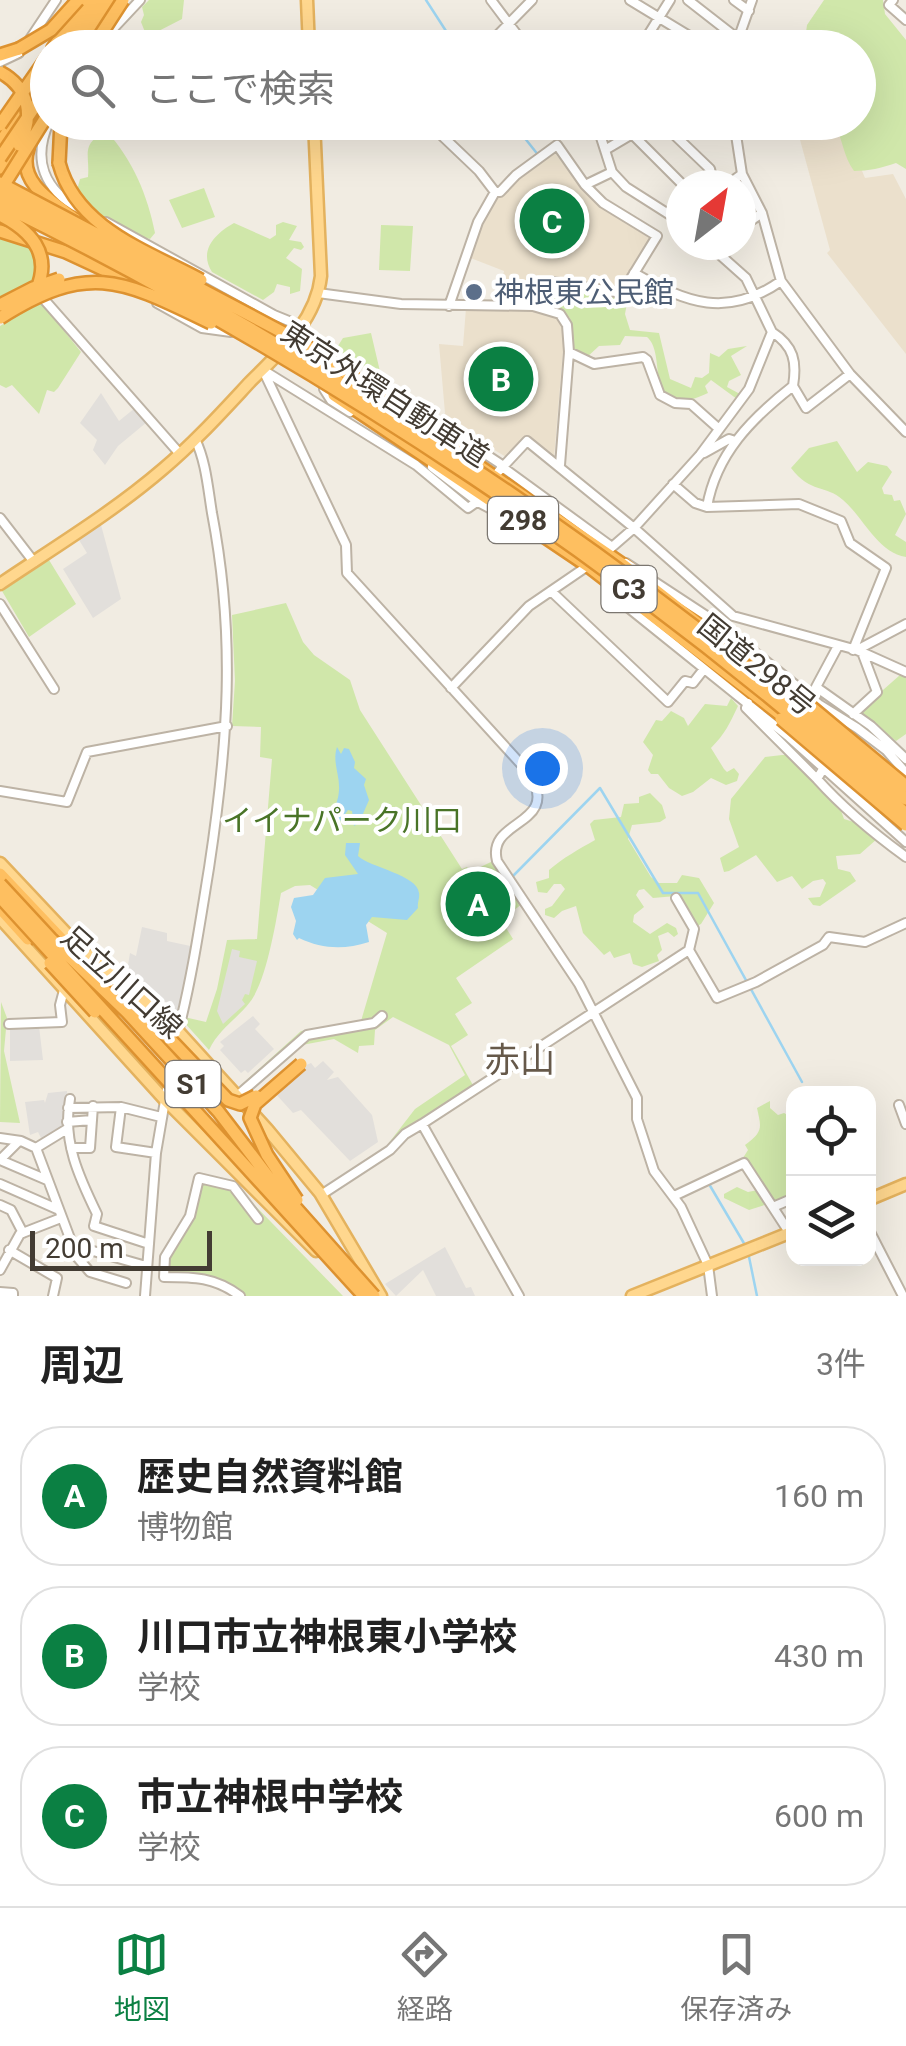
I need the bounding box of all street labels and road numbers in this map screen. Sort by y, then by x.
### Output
street label: 東京外環自動車道 [275,314,495,474]
road number: 298 [488,497,558,543]
road number: C3 [602,566,656,612]
street label: 国道298号 [691,607,823,723]
street label: 足立川口線 [55,919,189,1045]
road number: S1 [166,1061,220,1107]

